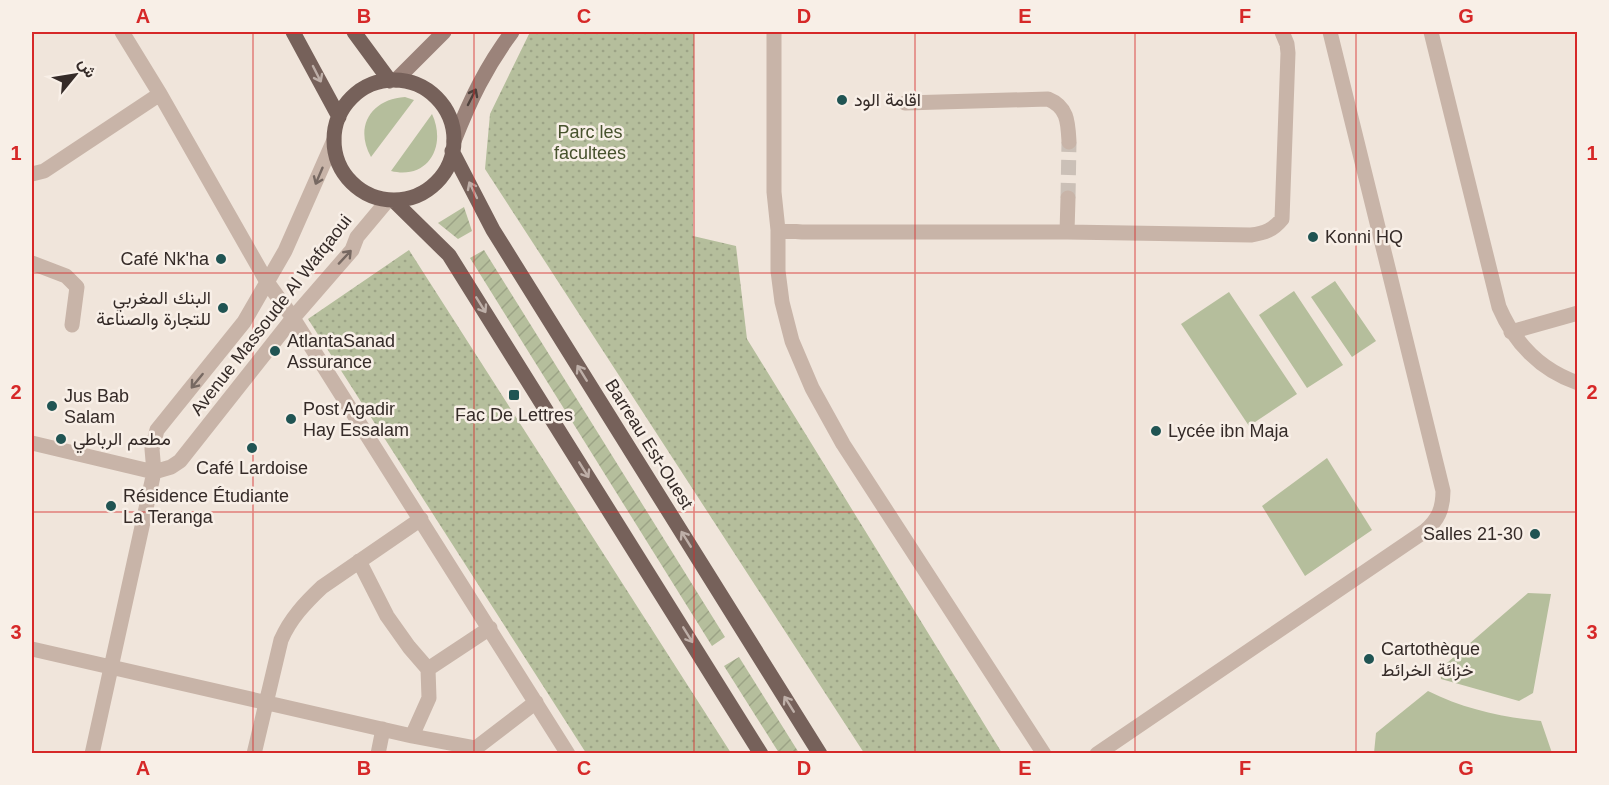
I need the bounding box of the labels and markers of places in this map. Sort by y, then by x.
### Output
place label: اقامة الود [854,90,921,111]
marker: اقامة الود [835,93,849,107]
place label: Konni HQ [1325,227,1403,247]
marker: Konni HQ [1306,230,1320,244]
place label: Café Nk'ha [121,249,210,269]
marker: Café Nk'ha [214,252,228,266]
place label: البنك المغربي للتجارة والصناعة [96,288,211,330]
marker: البنك المغربي للتجارة والصناعة [216,301,230,315]
place label: AtlantaSanad Assurance [287,331,395,372]
marker: AtlantaSanad Assurance [268,344,282,358]
place label: Jus Bab Salam [64,386,129,427]
marker: Fac De Lettres [507,388,521,402]
marker: Jus Bab Salam [45,399,59,413]
place label: Post Agadir Hay Essalam [303,399,409,440]
place label: Fac De Lettres [455,405,573,425]
marker: Post Agadir Hay Essalam [284,412,298,426]
place label: Lycée ibn Maja [1168,421,1289,441]
marker: Lycée ibn Maja [1149,424,1163,438]
place label: مطعم الرباطي [73,429,171,454]
marker: مطعم الرباطي [54,432,68,446]
marker: Café Lardoise [245,441,259,455]
place label: Café Lardoise [196,458,308,478]
place label: Résidence Étudiante La Teranga [123,486,289,527]
marker: Résidence Étudiante La Teranga [104,499,118,513]
place label: Salles 21-30 [1423,524,1523,544]
marker: Salles 21-30 [1528,527,1542,541]
place label: Cartothèque خزائة الخرائط [1381,639,1480,681]
marker: Cartothèque خزائة الخرائط [1362,652,1376,666]

